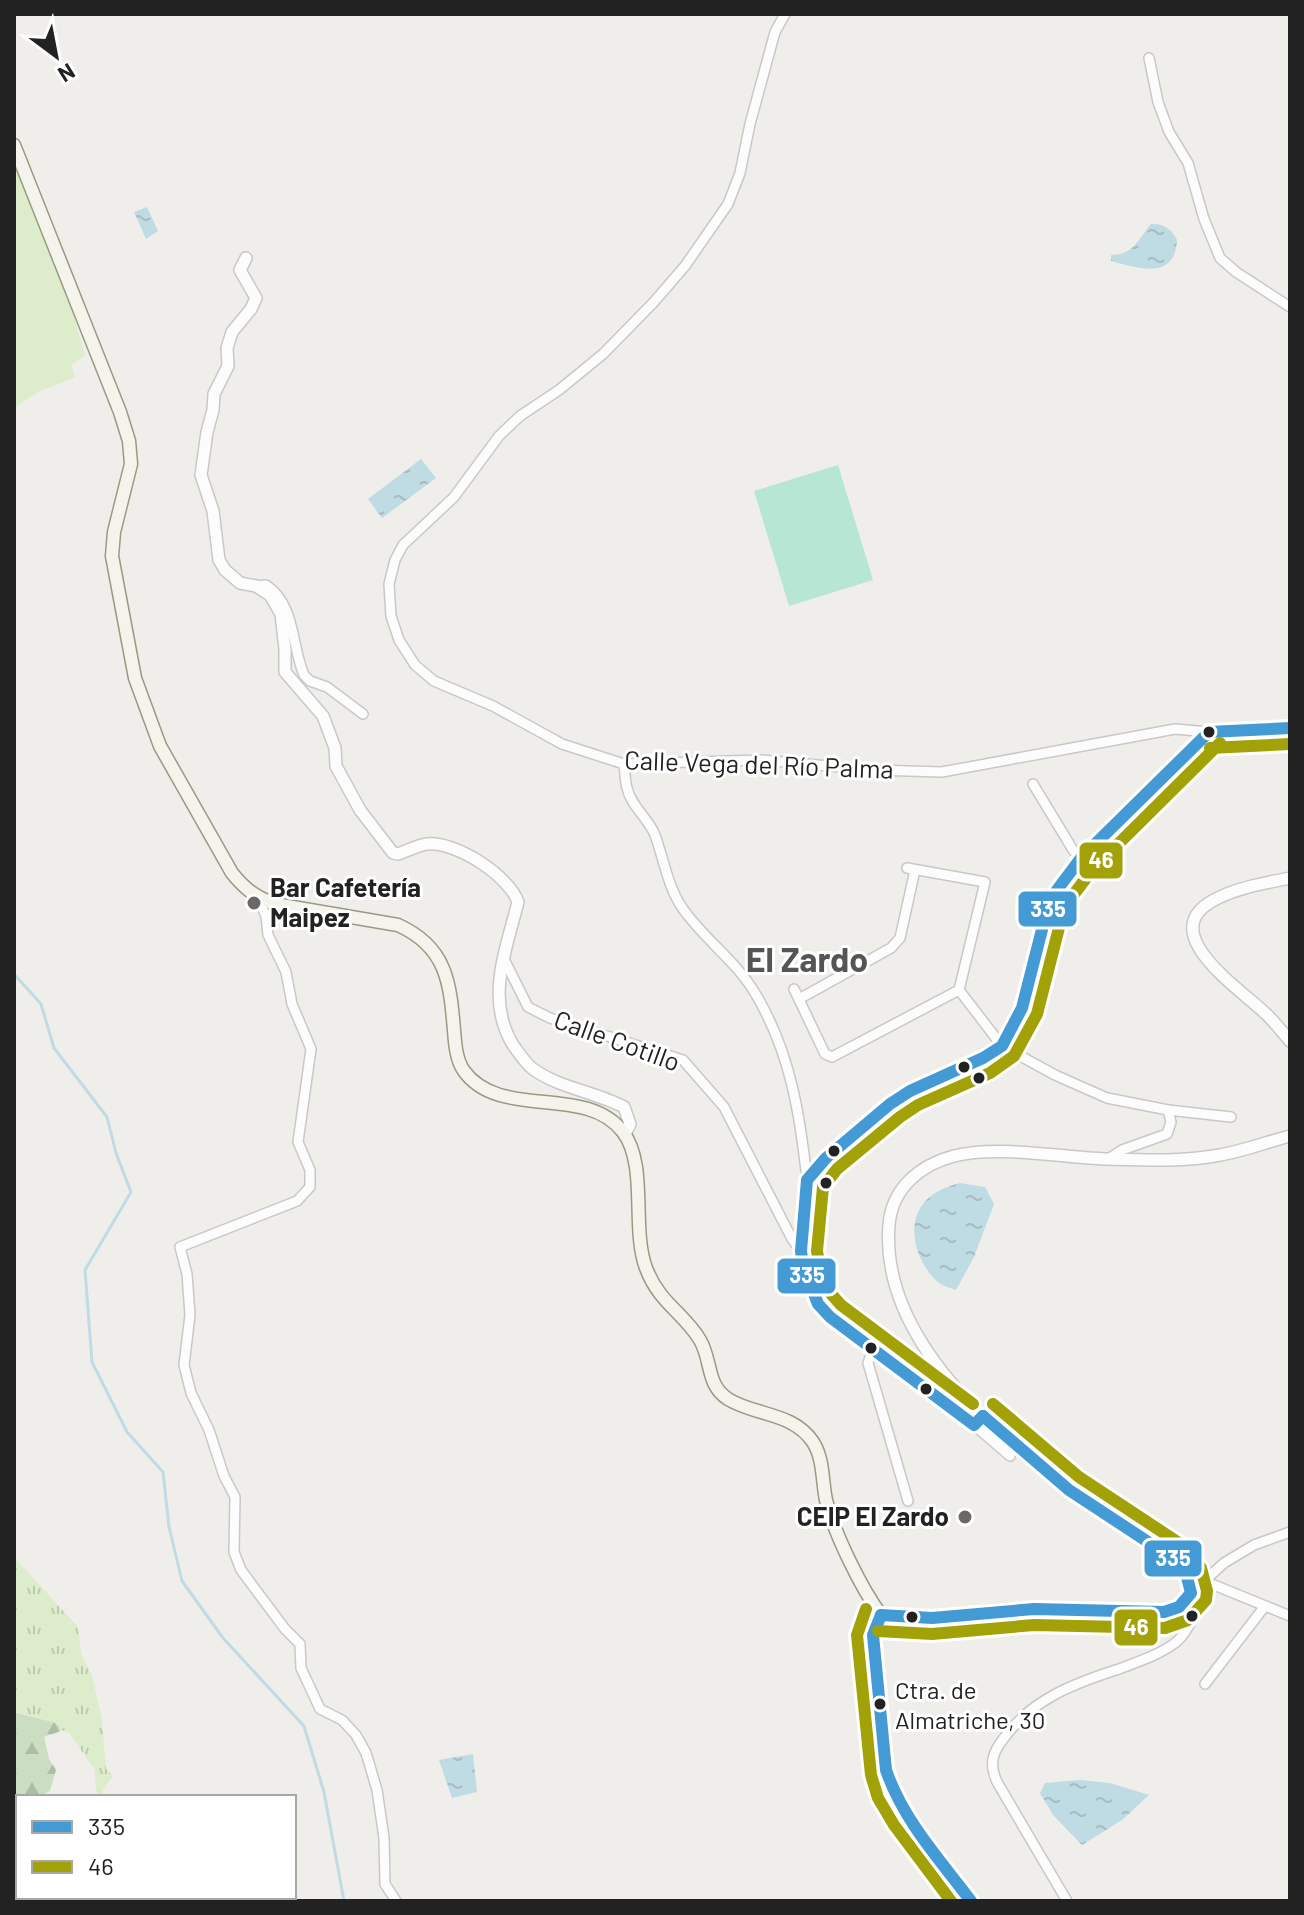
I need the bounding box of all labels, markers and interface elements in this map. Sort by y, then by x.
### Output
north arrow [16,16,96,96]
text: N [54,59,80,89]
unlabelled marker [1201,724,1217,740]
street label: Calle Vega del Río Palma [624,743,894,784]
line badge: 46 [1078,841,1124,880]
text: 46 [1088,846,1114,872]
place label: Bar Cafetería Maipez [270,871,421,932]
line badge: 335 [1017,890,1078,928]
marker: Bar Cafetería Maipez [245,894,263,912]
text: 335 [1030,895,1066,921]
district label: El Zardo [746,938,868,979]
street label: Calle Cotillo [550,1002,685,1077]
unlabelled marker [956,1059,972,1075]
unlabelled marker [971,1070,987,1086]
unlabelled marker [826,1143,842,1159]
unlabelled marker [818,1175,834,1191]
line badge: 335 [776,1257,837,1295]
text: 335 [789,1261,825,1287]
unlabelled marker [863,1340,879,1356]
unlabelled marker [918,1381,934,1397]
place label: CEIP El Zardo [797,1500,949,1531]
marker: CEIP El Zardo [956,1508,974,1526]
line badge: 335 [1143,1539,1203,1578]
text: 335 [1155,1544,1191,1570]
line badge: 46 [1113,1608,1159,1647]
unlabelled marker [1184,1608,1200,1624]
unlabelled marker [904,1609,920,1625]
text: 46 [1123,1613,1149,1639]
place label: Ctra. de Almatriche, 30 [895,1675,1045,1734]
marker: Ctra. de Almatriche, 30 [872,1696,888,1712]
legend [16,1795,296,1899]
text: 335 [88,1811,125,1840]
text: 46 [88,1851,114,1880]

